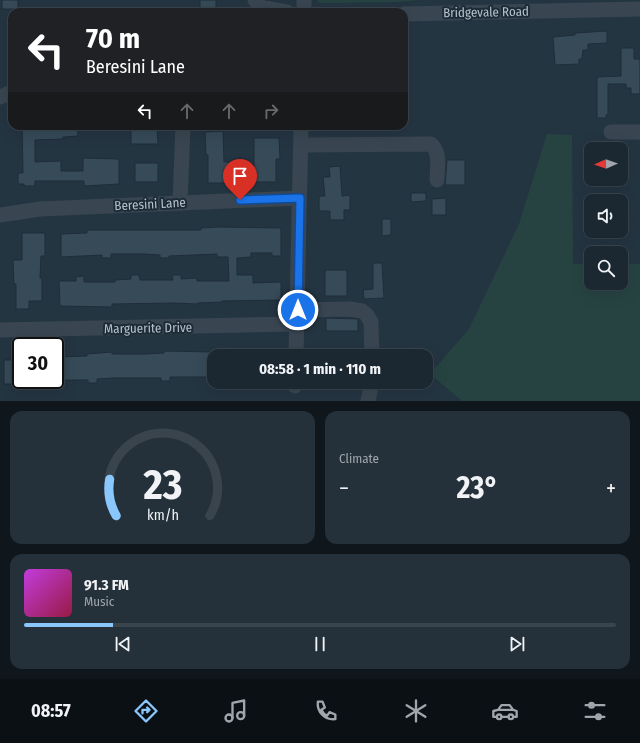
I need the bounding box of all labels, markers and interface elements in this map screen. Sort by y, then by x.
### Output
street label: Bridgevale Road [443,4,529,20]
text: 70 m [86,22,140,55]
icon: left [20,24,72,76]
text: Beresini Lane [86,56,185,78]
icon: left [134,100,156,122]
icon: ahead [176,100,198,122]
icon: ahead [218,100,240,122]
icon: right [260,100,282,122]
north arrow [584,142,628,186]
map controls [584,142,628,290]
pin [223,159,257,200]
icon: arrive [229,165,251,187]
button: sound [584,194,628,238]
street label: Beresini Lane [114,195,186,213]
button: search [584,246,628,290]
position arrow [277,289,319,331]
street label: Marguerite Drive [104,320,192,336]
speed limit sign: 30 [12,337,64,389]
text: 08:58 · 1 min · 110 m [259,360,381,378]
text: Climate [339,451,379,466]
text: 23 [142,459,182,509]
text: 23° [456,470,499,506]
text: − [339,475,349,502]
text: + [606,475,616,502]
text: km/h [147,506,178,523]
text: 91.3 FM [84,576,129,594]
text: Music [84,594,114,609]
icon: previous [112,633,134,655]
icon: pause [309,633,331,655]
icon: next [506,633,528,655]
icon: directions [132,697,160,725]
icon: music [222,697,250,725]
icon: phone [312,697,340,725]
icon: climate [402,697,430,725]
icon: car [491,697,519,725]
icon: filters [581,697,609,725]
text: 08:57 [31,700,71,722]

